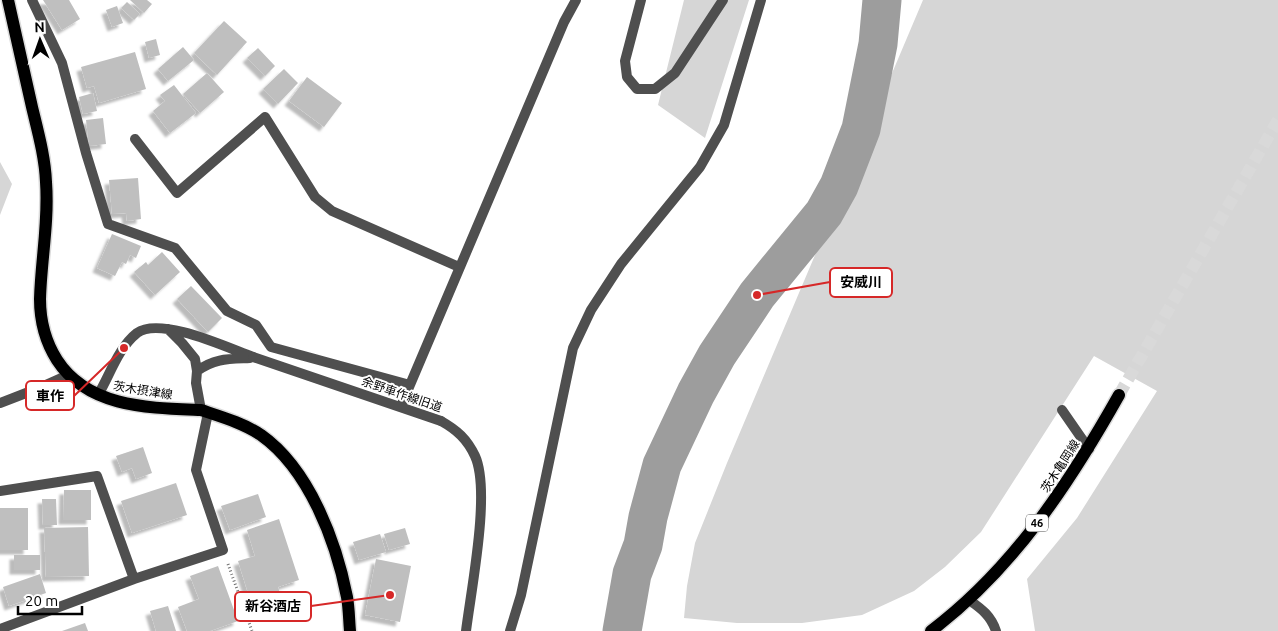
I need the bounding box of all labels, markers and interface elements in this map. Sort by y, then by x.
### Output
north arrow [15,15,65,65]
text: N [34,19,45,35]
callout: 安威川 [830,268,892,297]
text: 安威川 [840,274,882,290]
street label: 余野車作線旧道 [360,374,444,414]
street label: 茨木摂津線 [112,379,174,401]
callout: 車作 [26,381,74,410]
text: 車作 [36,388,64,404]
street label: 茨木亀岡線 [1038,437,1082,495]
road number: 46 [1026,514,1048,532]
scale bar [18,584,81,616]
text: 20 m [25,592,58,609]
callout: 新谷酒店 [235,592,311,621]
text: 新谷酒店 [245,598,301,614]

